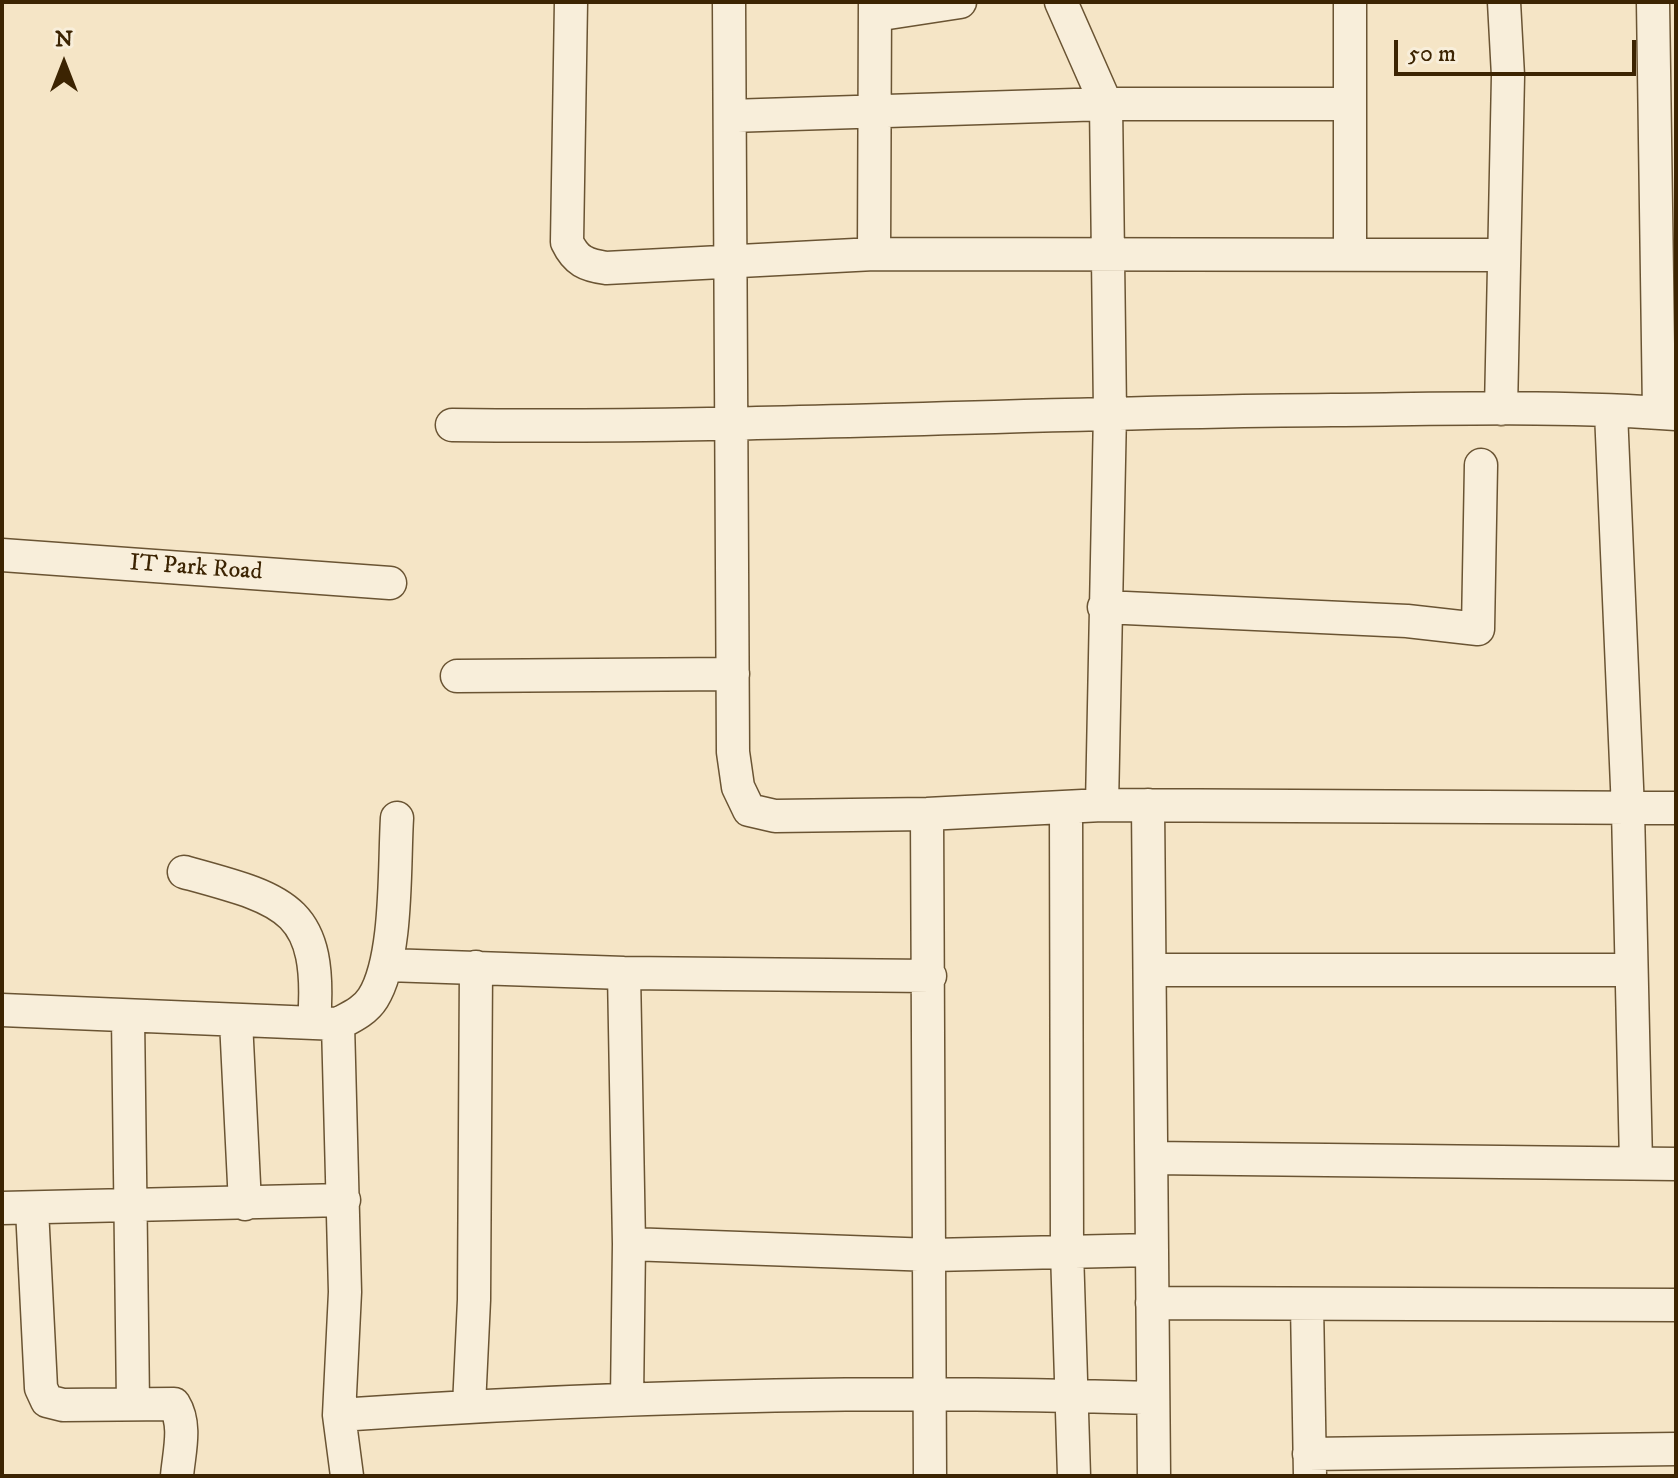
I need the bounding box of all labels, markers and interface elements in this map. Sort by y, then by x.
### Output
north arrow [24,24,104,104]
scale bar [1398,24,1640,74]
text: N [55,26,73,53]
text: 50 m [1408,39,1456,69]
street label: IT Park Road [129,550,263,588]

